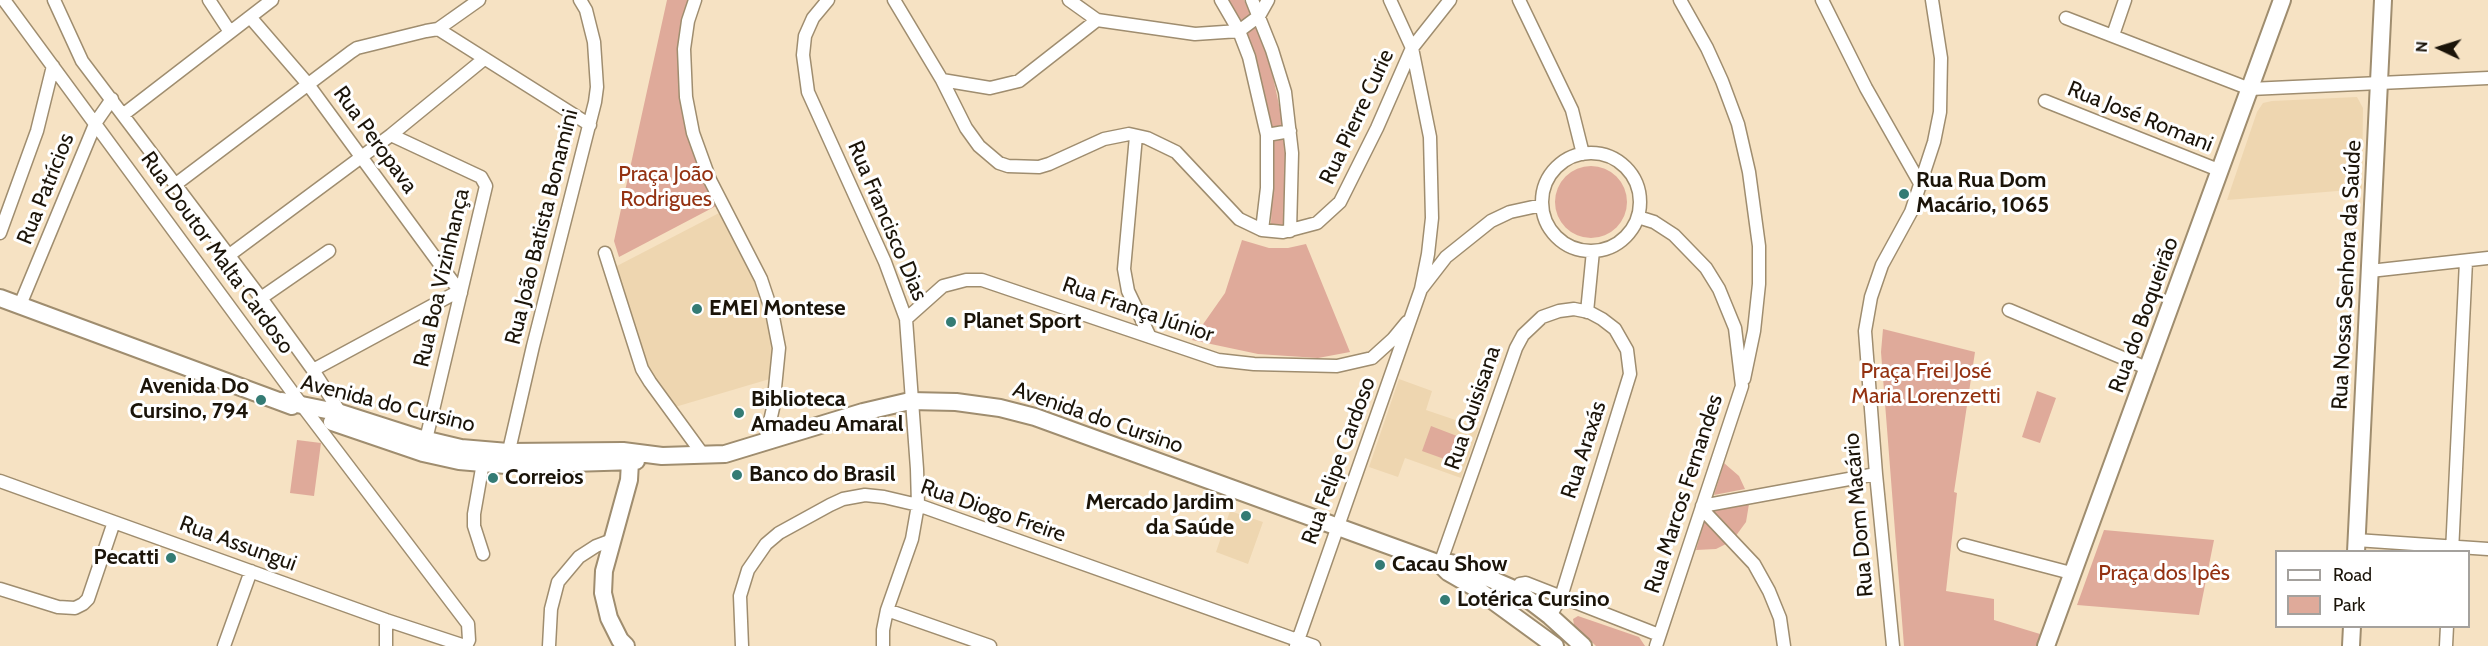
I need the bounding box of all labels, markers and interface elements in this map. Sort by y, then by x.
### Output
north arrow [2410,18,2470,78]
text: N [2412,40,2431,53]
street label: Rua Pierre Curie [1314,45,1400,189]
street label: Rua José Romani [2063,76,2217,158]
street label: Rua Peropava [327,81,423,199]
street label: Rua João Batista Bonamini [500,107,584,347]
street label: Rua Patrícios [12,130,80,248]
street label: Rua Francisco Dias [841,137,933,305]
street label: Rua Nossa Senhora da Saúde [2327,140,2367,410]
street label: Rua Doutor Malta Cardoso [135,147,299,359]
park label: Praça João Rodrigues [618,162,714,214]
place label: Rua Rua Dom Macário, 1065 [1916,168,2049,220]
street label: Rua Boa Vizinhança [409,186,475,370]
marker: Rua Rua Dom Macário, 1065 [1897,187,1911,201]
street label: Rua do Boqueirão [2104,234,2184,396]
street label: Rua França Júnior [1059,272,1217,348]
place label: EMEI Montese [709,296,845,322]
marker: EMEI Montese [690,302,704,316]
place label: Planet Sport [963,309,1081,335]
marker: Planet Sport [944,315,958,329]
street label: Rua Quisisana [1439,343,1507,473]
park label: Praça Frei José Maria Lorenzetti [1851,359,2001,410]
street label: Avenida do Cursino [298,370,478,438]
place label: Avenida Do Cursino, 794 [130,374,249,426]
street label: Rua Felipe Cardoso [1296,374,1382,548]
street label: Avenida do Cursino [1009,376,1187,460]
place label: Biblioteca Amadeu Amaral [751,387,904,439]
street label: Rua Marcos Fernandes [1639,391,1729,597]
marker: Avenida Do Cursino, 794 [254,393,268,407]
street label: Rua Araxás [1556,398,1612,502]
marker: Biblioteca Amadeu Amaral [732,406,746,420]
street label: Rua Dom Macário [1839,432,1879,598]
place label: Banco do Brasil [749,462,895,488]
place label: Correios [505,465,583,491]
marker: Banco do Brasil [730,468,744,482]
marker: Correios [486,471,500,485]
street label: Rua Diogo Freire [917,474,1069,548]
place label: Mercado Jardim da Saúde [1086,490,1234,542]
marker: Mercado Jardim da Saúde [1239,509,1253,523]
street label: Rua Assungui [176,511,300,577]
place label: Pecatti [94,545,159,571]
legend [2275,550,2470,628]
marker: Pecatti [164,551,178,565]
place label: Cacau Show [1392,552,1507,578]
marker: Cacau Show [1373,558,1387,572]
park label: Praça dos Ipês [2098,561,2230,587]
text: Road [2333,564,2372,586]
place label: Lotérica Cursino [1457,587,1609,613]
marker: Lotérica Cursino [1438,593,1452,607]
text: Park [2333,594,2365,616]

